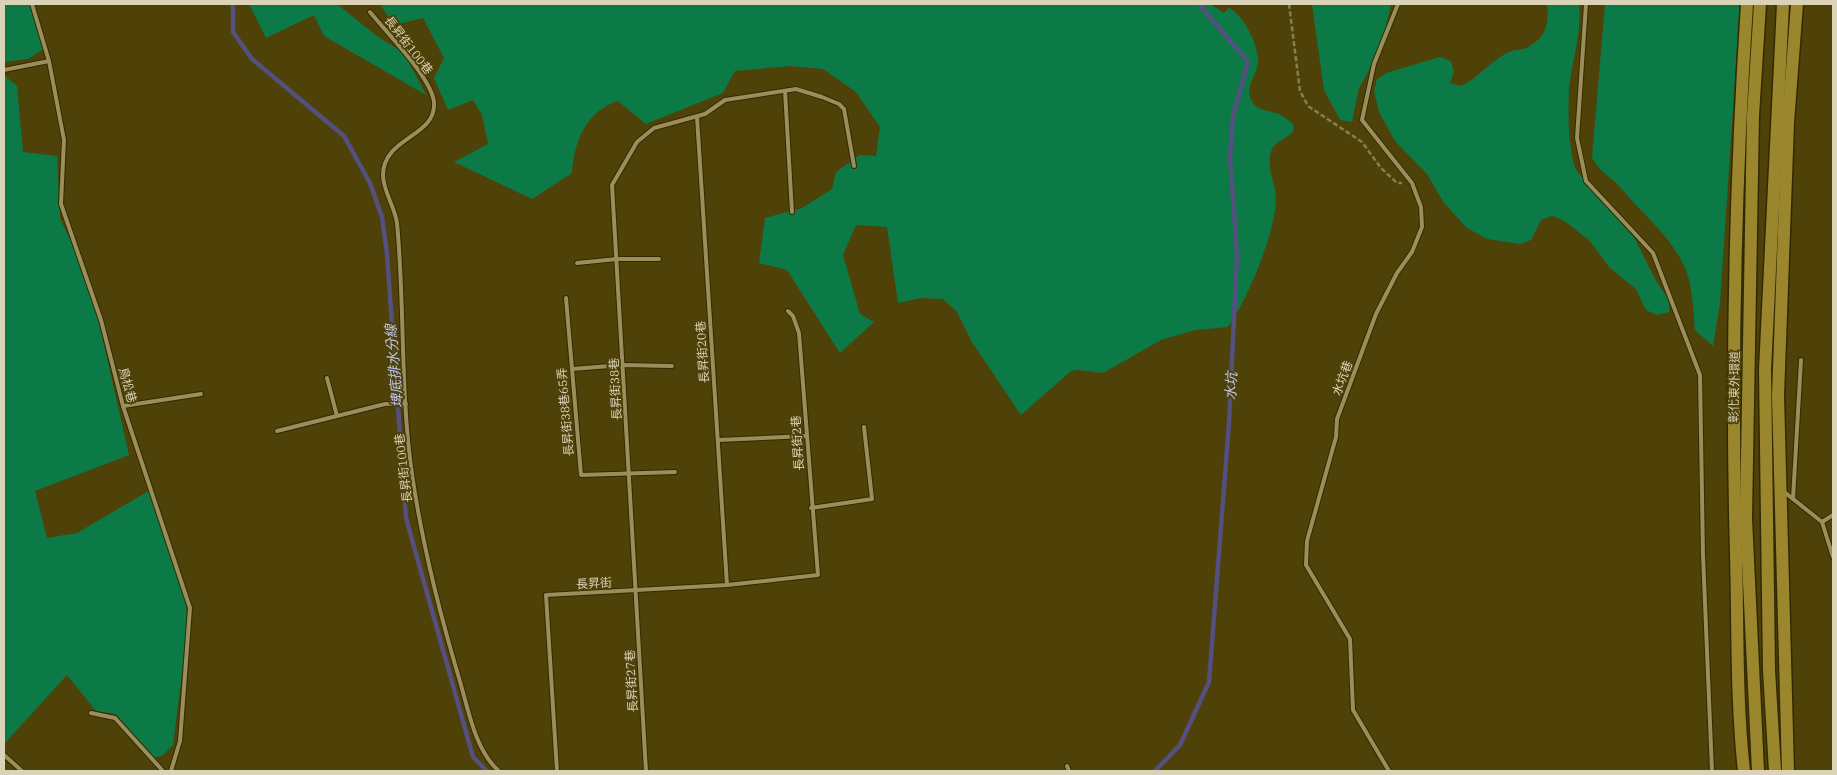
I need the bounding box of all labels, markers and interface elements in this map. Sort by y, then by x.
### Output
street label: 長昇街100巷 [382,13,436,77]
street label: 長昇街20巷 [692,320,712,384]
water label: 埤底排水分線 [381,321,407,409]
street label: 彰化東外環道 [1726,351,1742,423]
street label: 長昇街38巷 [606,357,624,421]
street label: 水坑巷 [1329,359,1355,397]
street label: 鳥松巷 [116,366,140,404]
street label: 長昇街38巷65弄 [554,367,576,457]
water label: 水坑 [1221,370,1241,400]
street label: 長昇街2巷 [788,415,806,471]
street label: 長昇街100巷 [391,433,415,503]
street label: 長昇街 [576,575,612,591]
street label: 長昇街27巷 [622,649,640,713]

